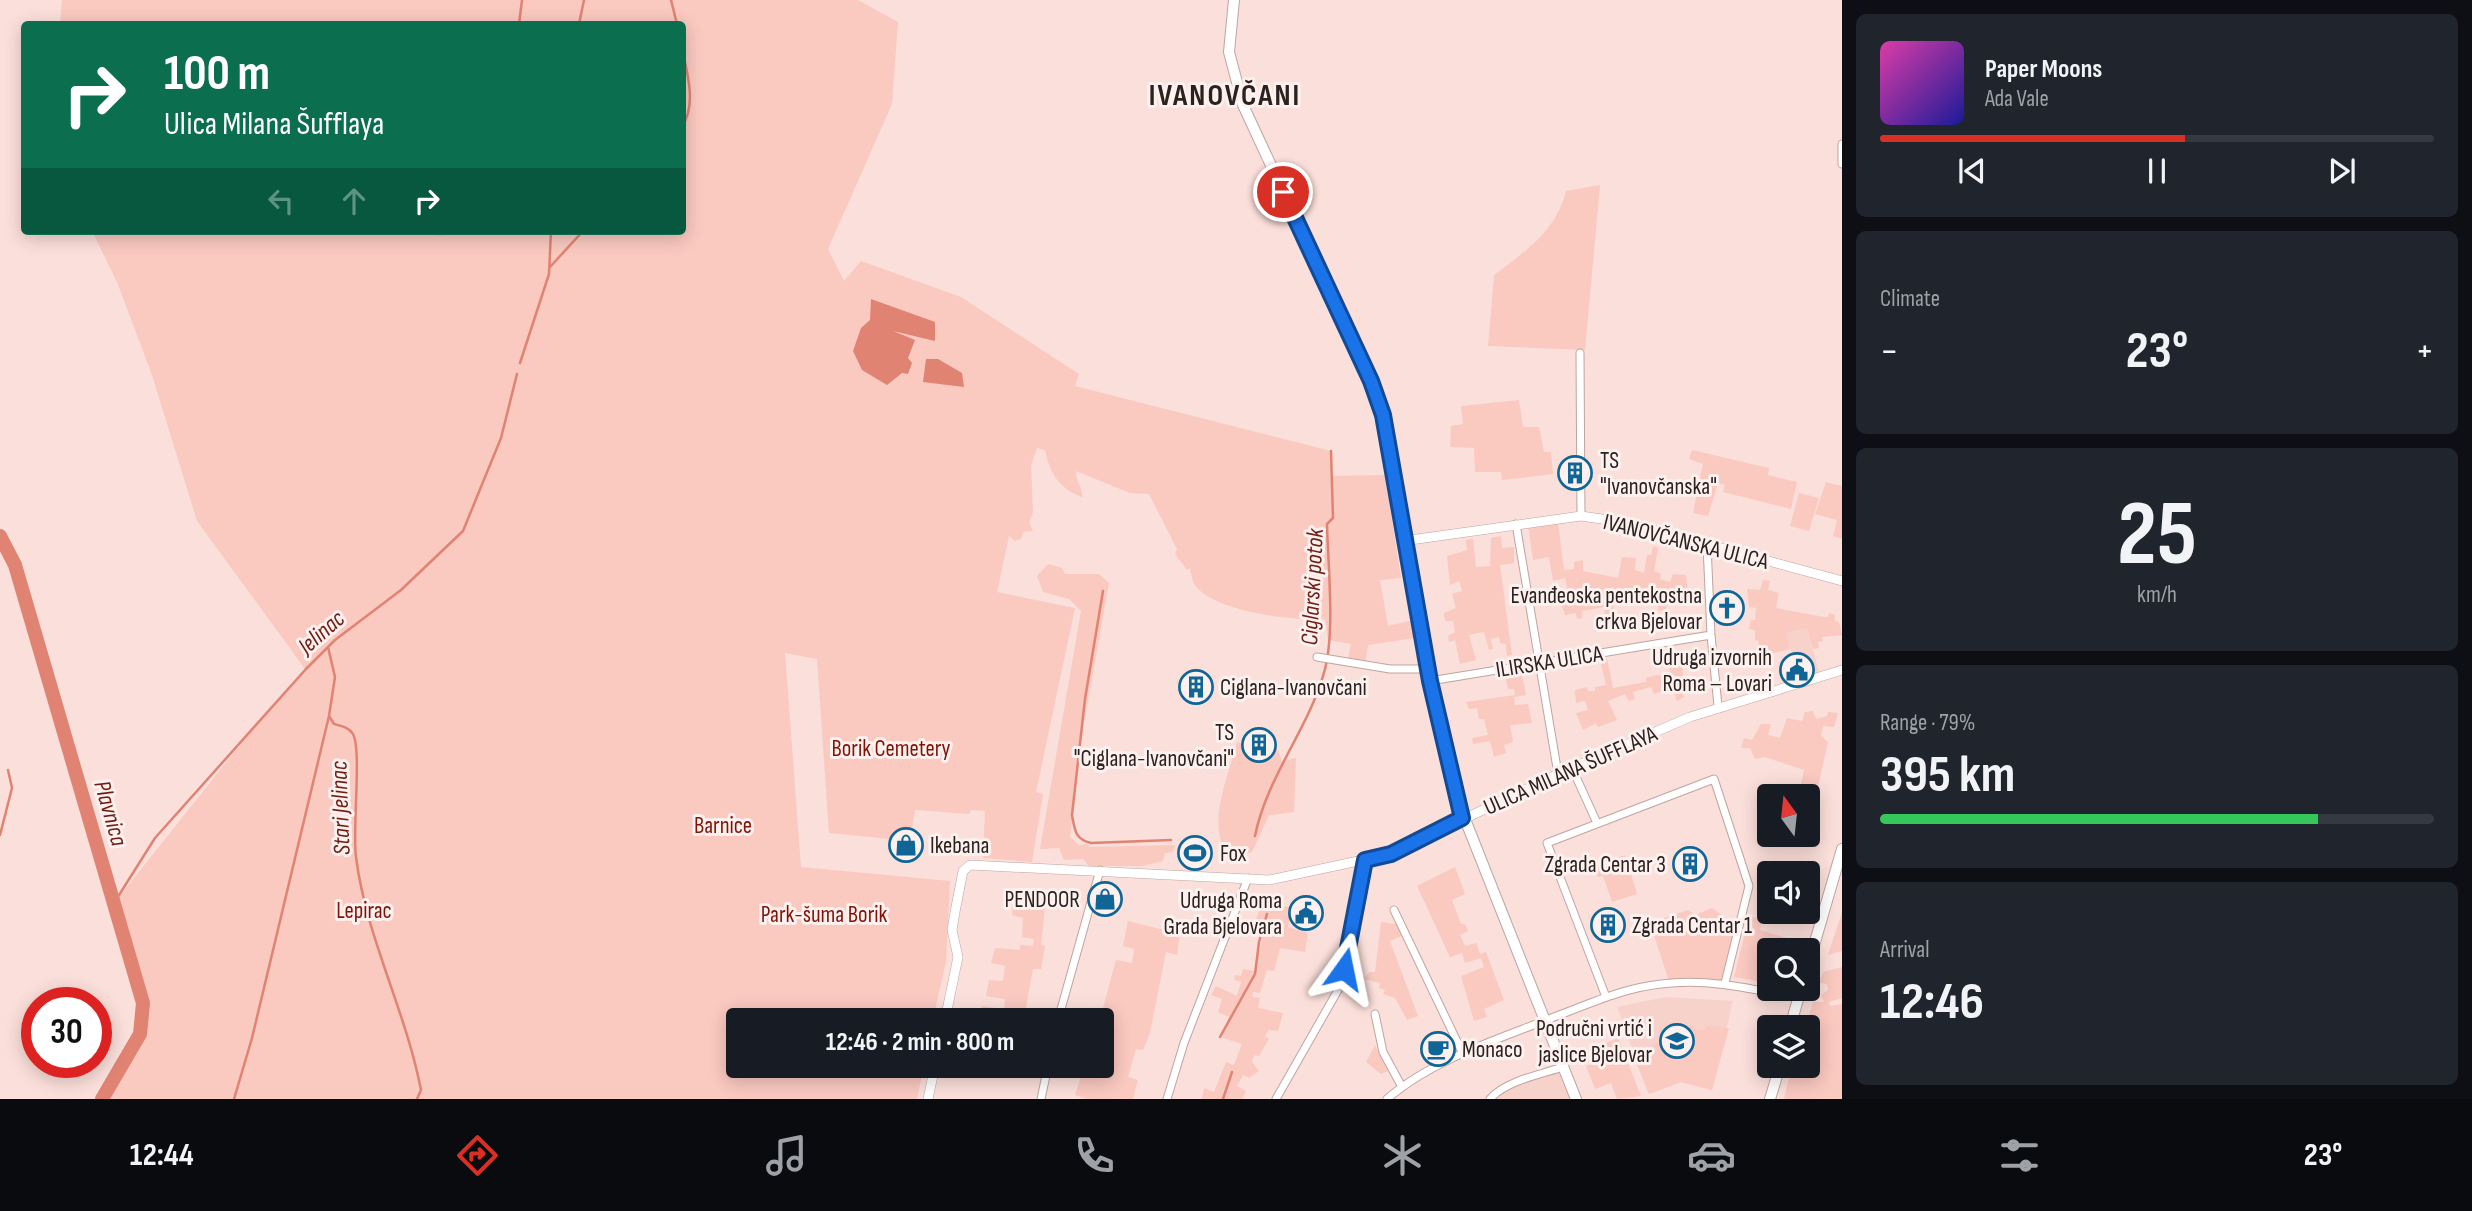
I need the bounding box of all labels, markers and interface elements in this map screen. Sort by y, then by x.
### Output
text: 100 m [164,45,270,104]
icon: right [49,49,140,140]
text: Paper Moons [1985,54,2102,85]
district label: IVANOVČANI [1149,78,1301,114]
text: Ada Vale [1985,85,2049,113]
text: Ulica Milana Šufflaya [164,105,384,144]
icon: previous [1953,152,1991,190]
icon: pause [2138,152,2176,190]
icon: next [2323,152,2361,190]
pin [1253,162,1313,222]
icon: arrive [1264,173,1302,211]
icon: left [262,182,300,220]
icon: ahead [335,182,373,220]
icon: right [408,182,446,220]
text: Climate [1880,285,1940,313]
text: 23° [2126,320,2188,383]
text: − [1880,329,1899,374]
text: + [2415,329,2434,374]
place label: TS "Ivanovčanska" [1600,447,1717,501]
building icon: TS "Ivanovčanska" [1556,454,1594,492]
text: 25 [2117,481,2197,590]
street label: IVANOVČANSKA ULICA [1600,508,1771,576]
water label: Ciglarski potok [1295,527,1330,646]
text: km/h [2137,581,2177,609]
place label: Evanđeoska pentekostna crkva Bjelovar [1511,582,1702,636]
church icon: Evanđeoska pentekostna crkva Bjelovar [1708,589,1746,627]
water label: Jelinac [290,604,351,662]
street label: ILIRSKA ULICA [1494,640,1605,684]
place label: Udruga izvornih Roma – Lovari [1652,644,1772,698]
public building icon: Udruga izvornih Roma – Lovari [1778,651,1816,689]
building icon: Ciglana-Ivanovčani [1177,668,1215,706]
place label: Ciglana-Ivanovčani [1220,674,1367,702]
text: Range · 79% [1880,709,1975,737]
place label: TS "Ciglana-Ivanovčani" [1074,719,1234,773]
street label: ULICA MILANA ŠUFFLAYA [1479,720,1662,822]
building icon: TS "Ciglana-Ivanovčani" [1240,726,1278,764]
park label: Borik Cemetery [832,735,951,763]
text: 395 km [1880,744,2015,807]
water label: Stari Jelinac [324,760,357,856]
water label: Plavnica [87,777,134,849]
north arrow [1757,784,1820,847]
map controls [1757,784,1820,1078]
park label: Barnice [694,812,752,840]
shop icon: Ikebana [887,826,925,864]
place label: Ikebana [930,832,989,860]
sports icon: Fox [1176,834,1214,872]
place label: Fox [1220,840,1247,868]
building icon: Zgrada Centar 3 [1671,845,1709,883]
place label: Zgrada Centar 3 [1544,851,1666,879]
button: sound [1757,861,1820,924]
shop icon: PENDOOR [1086,880,1124,918]
place label: PENDOOR [1004,886,1080,914]
place label: Udruga Roma Grada Bjelovara [1164,887,1282,941]
public building icon: Udruga Roma Grada Bjelovara [1287,894,1325,932]
park label: Lepirac [336,897,392,925]
park label: Park-šuma Borik [761,901,888,929]
building icon: Zgrada Centar 1 [1589,906,1627,944]
place label: Zgrada Centar 1 [1632,912,1752,940]
position arrow [1307,932,1381,1006]
text: Arrival [1880,936,1929,964]
button: search [1757,938,1820,1001]
text: 12:46 [1880,971,1984,1034]
speed limit sign: 30 [21,987,112,1078]
place label: Područni vrtić i jaslice Bjelovar [1536,1015,1652,1069]
button: layers [1757,1015,1820,1078]
school or university icon: Područni vrtić i jaslice Bjelovar [1658,1022,1696,1060]
text: 12:46 · 2 min · 800 m [826,1027,1014,1058]
cafe icon: Monaco [1419,1030,1457,1068]
place label: Monaco [1462,1036,1523,1064]
icon: directions [453,1131,502,1180]
icon: music [762,1131,811,1180]
icon: phone [1070,1131,1119,1180]
icon: climate [1378,1131,1427,1180]
icon: car [1687,1131,1736,1180]
icon: filters [1995,1131,2044,1180]
text: 12:44 [130,1136,194,1175]
text: 23° [2304,1136,2342,1175]

